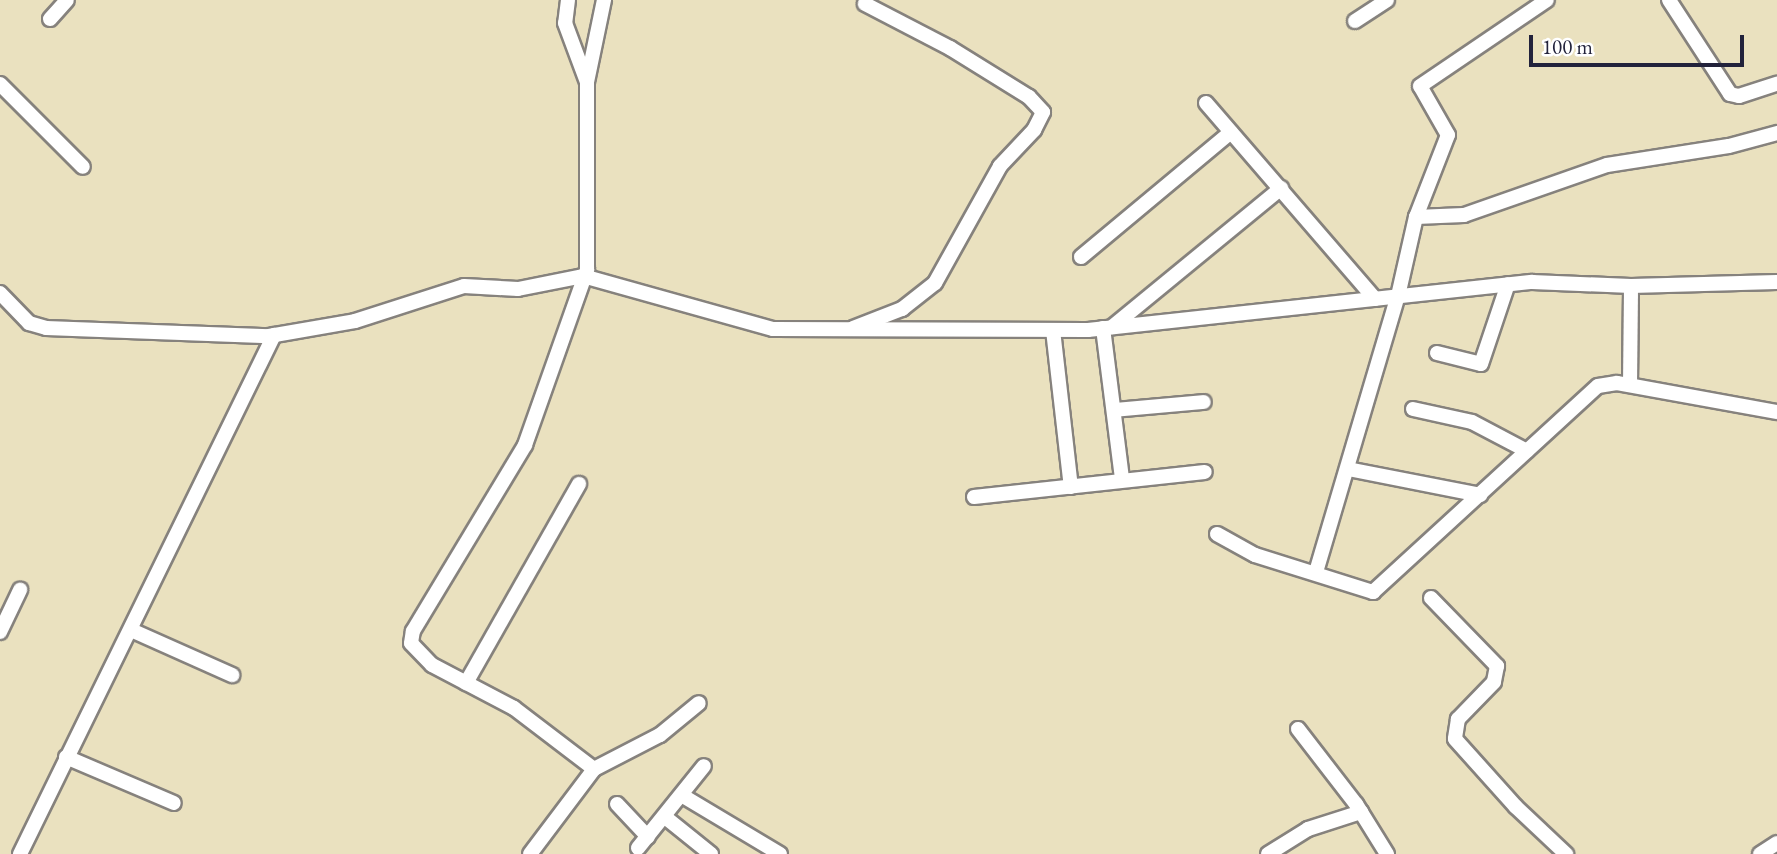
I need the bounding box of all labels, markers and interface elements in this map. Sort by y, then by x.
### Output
scale bar [1532,21,1747,65]
text: 100 m [1542,33,1593,60]

